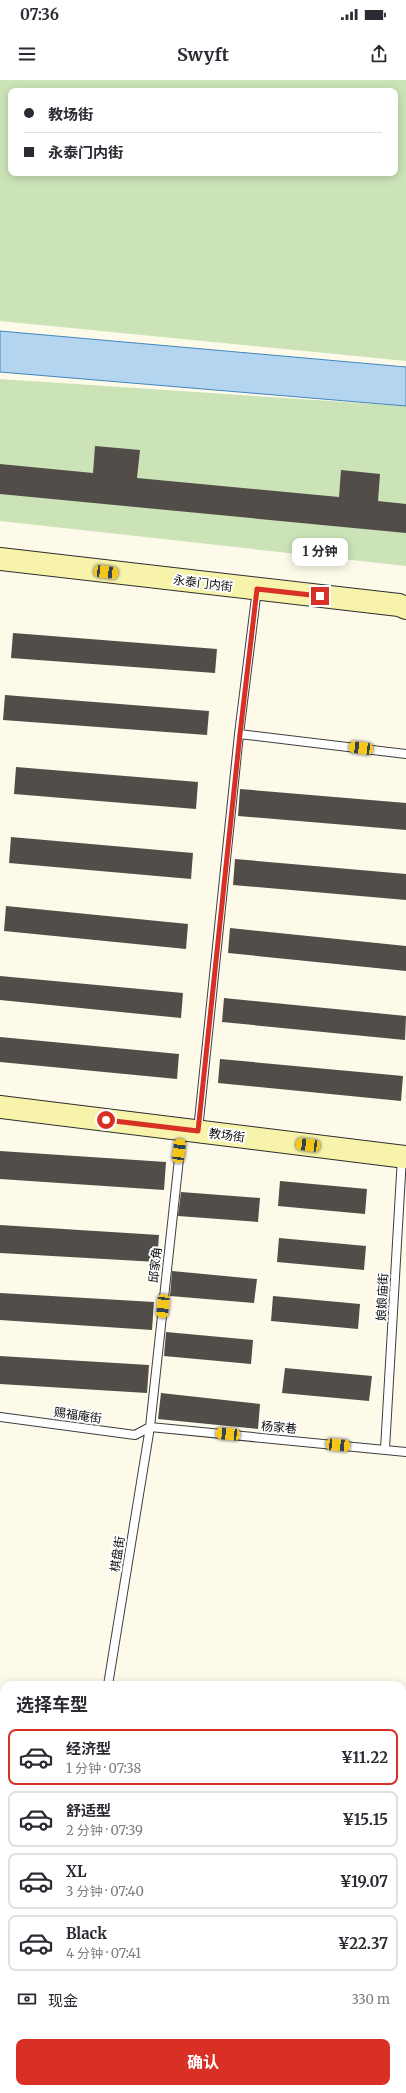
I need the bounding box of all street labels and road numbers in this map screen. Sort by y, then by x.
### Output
street label: 永泰门内街 [172,572,234,594]
street label: 教场街 [208,1125,246,1145]
street label: 邱家角 [146,1246,164,1284]
street label: 娘娘庙街 [373,1273,391,1321]
street label: 赐福庵街 [53,1404,103,1426]
street label: 杨家巷 [260,1418,298,1436]
street label: 棋盘街 [107,1535,127,1573]

